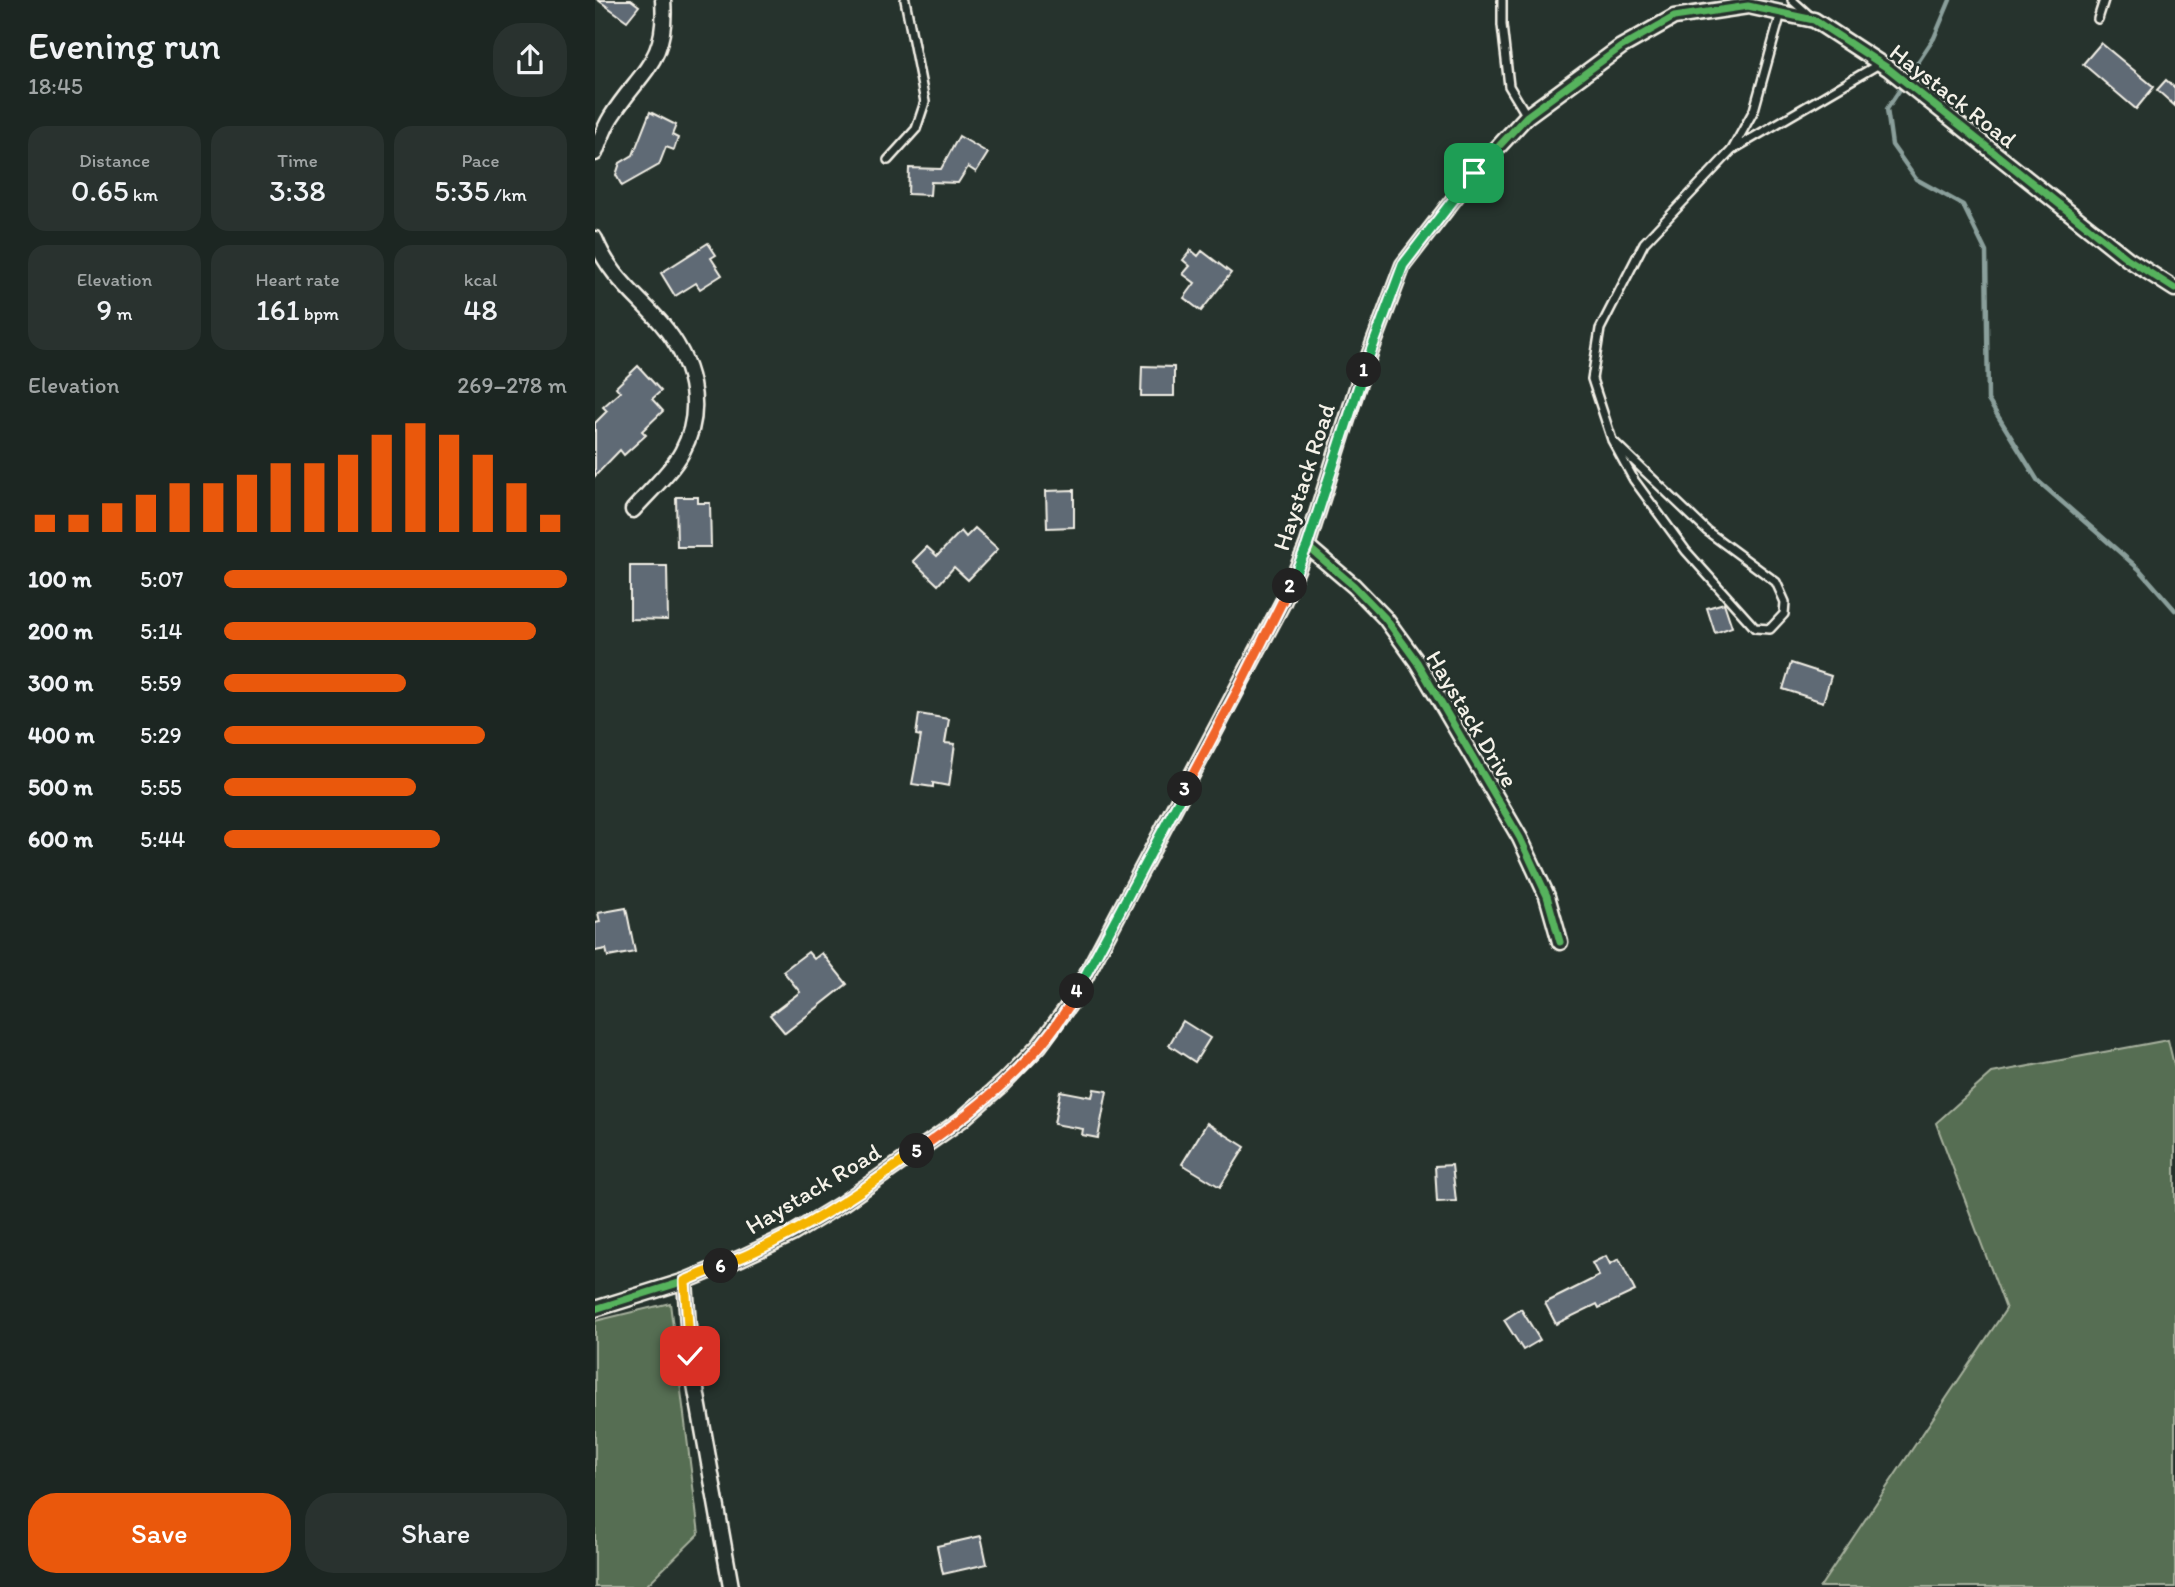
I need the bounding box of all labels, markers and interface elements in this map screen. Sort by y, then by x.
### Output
text: Evening run [28,23,221,69]
button: share [493,23,567,97]
street label: Haystack Road [1884,37,2022,154]
text: 18:45 [28,72,83,100]
pin [1444,143,1504,203]
text: Distance [79,149,150,172]
text: Time [277,149,318,172]
text: Pace [461,149,500,172]
icon: arrive [1455,154,1493,192]
text: 0.65 [71,172,129,209]
text: 3:38 [269,172,326,209]
text: 5:35 [434,172,489,209]
text: km [129,183,158,206]
text: /km [489,183,527,206]
text: Elevation [77,268,152,291]
text: Heart rate [255,268,340,291]
text: kcal [464,268,497,291]
text: 9 [97,291,112,328]
text: 161 [256,291,300,328]
text: 48 [463,291,498,328]
text: m [112,302,132,325]
text: bpm [300,302,339,325]
pin: 1 [1347,352,1381,388]
text: 1 [1359,358,1368,381]
text: Elevation [28,371,119,399]
text: 269–278 m [457,371,567,399]
street label: Haystack Road [1266,400,1341,554]
text: 100 m [28,565,92,593]
text: 5:07 [140,565,183,593]
pin: 2 [1273,568,1307,604]
text: 2 [1285,574,1295,597]
text: 200 m [28,617,93,645]
text: 5:14 [140,617,182,645]
street label: Haystack Drive [1420,645,1525,792]
text: 300 m [28,669,93,697]
text: 5:59 [140,669,182,697]
text: 400 m [28,721,95,749]
text: 5:29 [140,721,182,749]
pin: 3 [1167,772,1203,806]
text: 500 m [28,773,93,801]
text: 5:55 [140,773,182,801]
text: 3 [1179,777,1190,800]
text: 600 m [28,825,93,853]
text: 5:44 [140,825,185,853]
pin: 4 [1059,974,1095,1009]
text: 4 [1071,979,1082,1002]
pin: 5 [899,1134,935,1168]
street label: Haystack Road [740,1137,886,1240]
text: 5 [912,1139,921,1162]
pin: 6 [703,1248,739,1284]
text: 6 [715,1254,726,1277]
pin [660,1326,720,1386]
icon: check [671,1337,709,1375]
button: Save [28,1493,291,1573]
button: Share [305,1493,567,1573]

